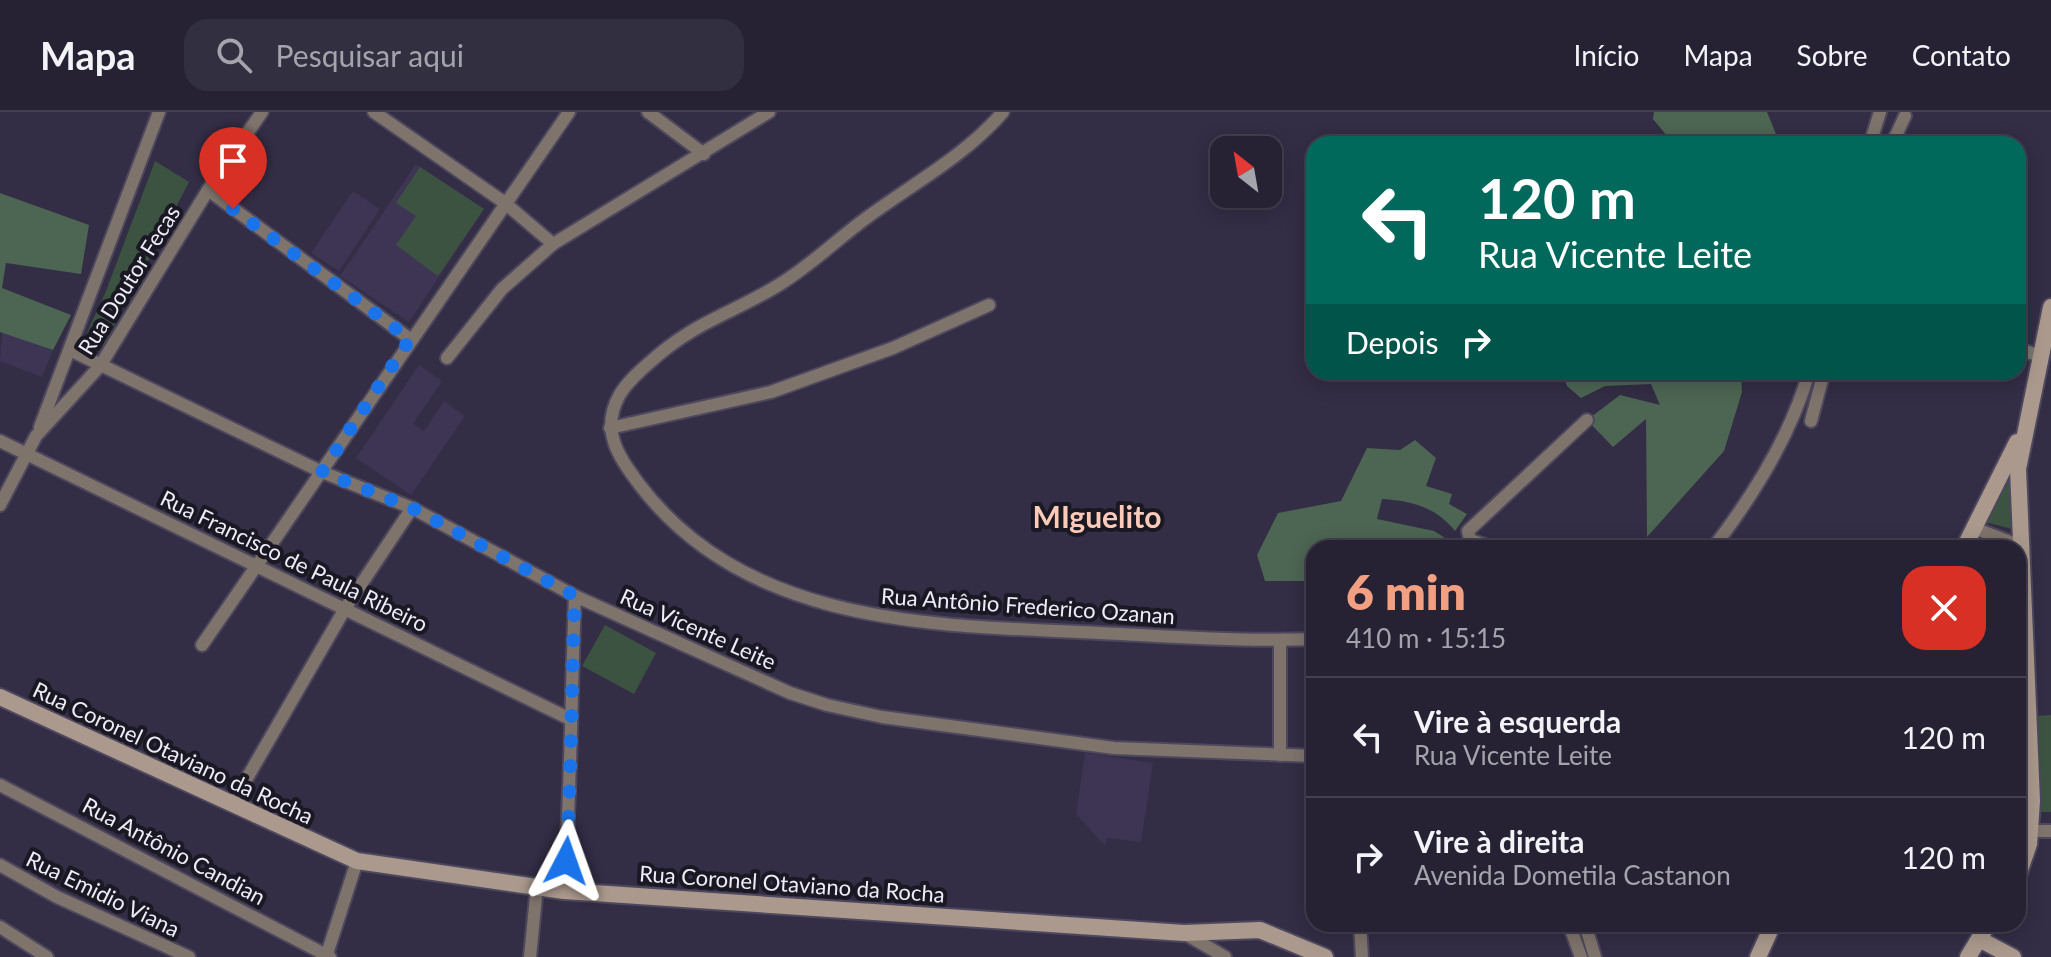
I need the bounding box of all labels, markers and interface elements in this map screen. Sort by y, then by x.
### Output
search box [184,19,744,91]
text: Mapa [40,32,136,78]
icon: search [212,33,256,77]
text: Pesquisar aqui [276,37,464,73]
text: Início [1574,38,1639,72]
text: Mapa [1683,38,1753,72]
text: Sobre [1797,38,1868,72]
text: Contato [1912,38,2011,72]
pin [199,127,267,209]
north arrow [1210,136,1282,208]
map controls [1210,136,1282,208]
icon: arrive [211,139,255,183]
text: 120 m [1478,164,1636,231]
icon: left [1346,168,1450,272]
street label: Rua Doutor Fecas [72,200,185,359]
text: Rua Vicente Leite [1478,232,1752,276]
icon: right [1454,320,1498,364]
text: Depois [1346,324,1438,360]
street label: Rua Francisco de Paula Ribeiro [156,484,432,637]
district label: MIguelito [1033,498,1161,534]
text: 6 min [1346,563,1466,620]
button: close [1902,566,1986,650]
street label: Rua Vicente Leite [616,582,780,675]
street label: Rua Antônio Frederico Ozanan [880,582,1176,629]
text: 410 m · 15:15 [1346,622,1506,654]
street label: Rua Coronel Otaviano da Rocha [29,676,318,829]
text: Vire à esquerda [1414,703,1621,739]
icon: left [1346,715,1390,759]
text: 120 m [1901,719,1986,755]
text: Rua Vicente Leite [1414,739,1612,771]
street label: Rua Antônio Candian [78,791,270,910]
position arrow [524,819,608,903]
text: Vire à direita [1414,823,1584,859]
icon: right [1346,835,1390,879]
text: 120 m [1901,839,1986,875]
street label: Rua Emidio Viana [22,845,184,942]
street label: Rua Coronel Otaviano da Rocha [638,859,946,908]
text: Avenida Dometila Castanon [1414,859,1731,891]

